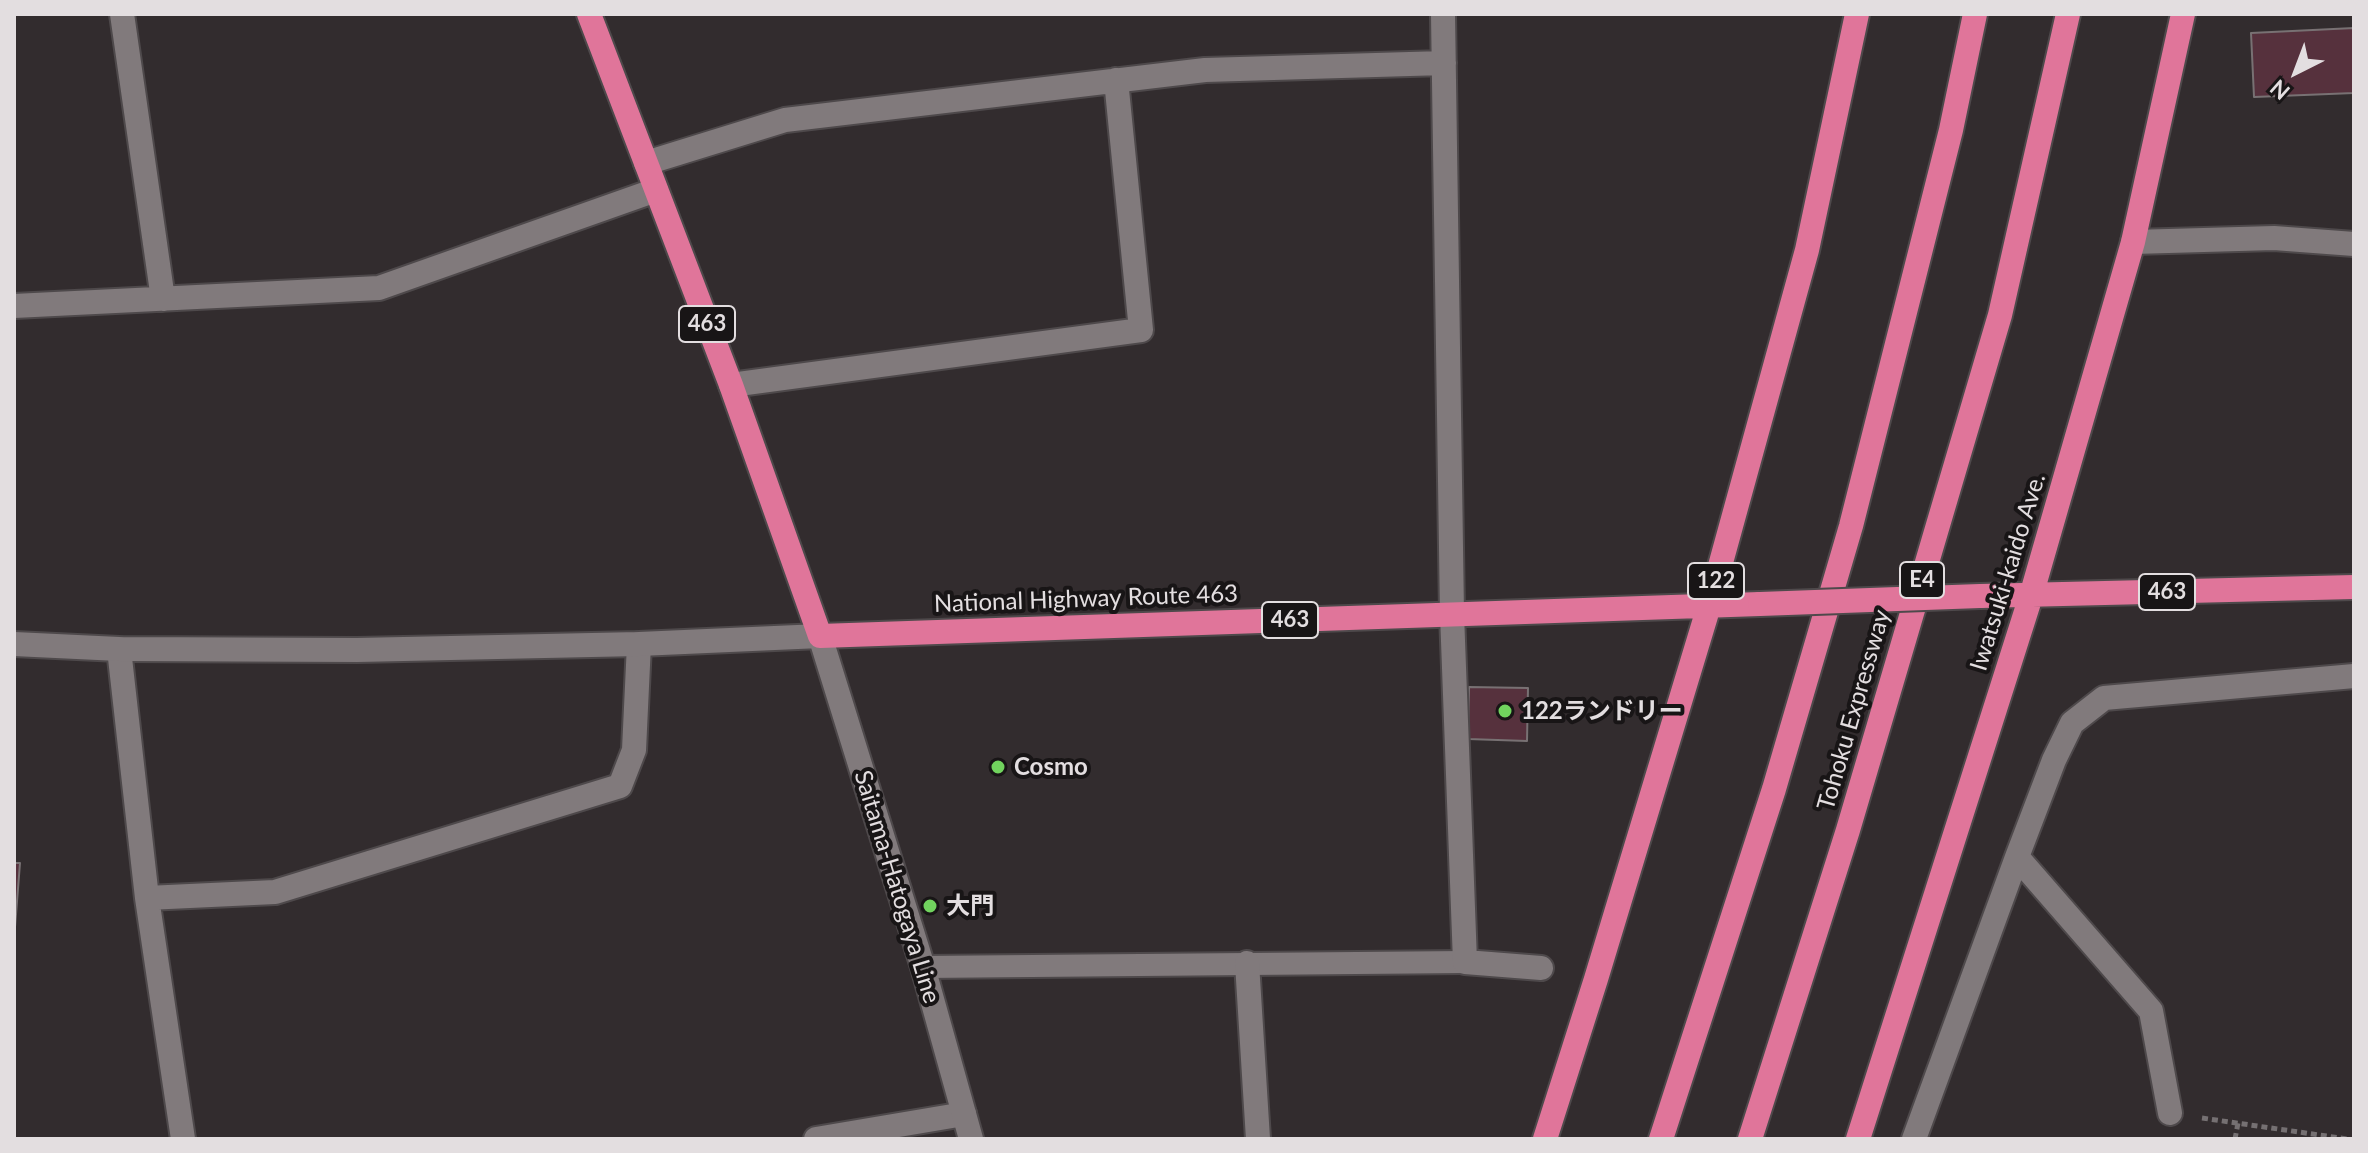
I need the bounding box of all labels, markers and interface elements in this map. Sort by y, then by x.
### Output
north arrow [2256,32,2336,112]
text: N [2264,75,2295,106]
road number: 463 [679,306,735,342]
street label: Iwatsuki-kaido Ave. [1964,470,2052,674]
road number: E4 [1900,562,1944,598]
road number: 122 [1688,563,1744,599]
road number: 463 [2139,574,2195,610]
street label: National Highway Route 463 [933,579,1239,619]
road number: 463 [1262,602,1318,638]
street label: Tohoku Expressway [1812,606,1896,814]
place label: 122ランドリー [1521,697,1683,725]
marker: 122ランドリー [1496,702,1514,720]
place label: Cosmo [1014,753,1088,781]
marker: Cosmo [989,758,1007,776]
street label: Saitama-Hatogaya Line [848,767,946,1007]
place label: 大門 [946,892,994,920]
marker: 大門 [921,897,939,915]

